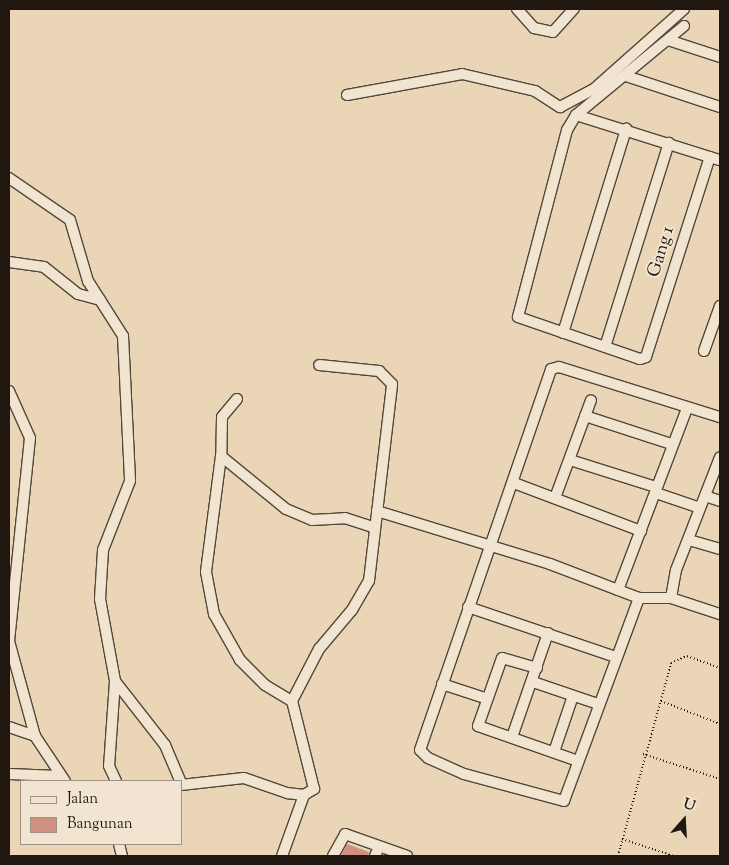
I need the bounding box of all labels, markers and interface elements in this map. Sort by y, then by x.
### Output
street label: Gang 1 [644,224,680,280]
legend [20,780,182,845]
text: Jalan [67,789,98,810]
north arrow [659,795,709,845]
text: U [680,795,698,817]
text: Bangunan [67,814,133,835]

